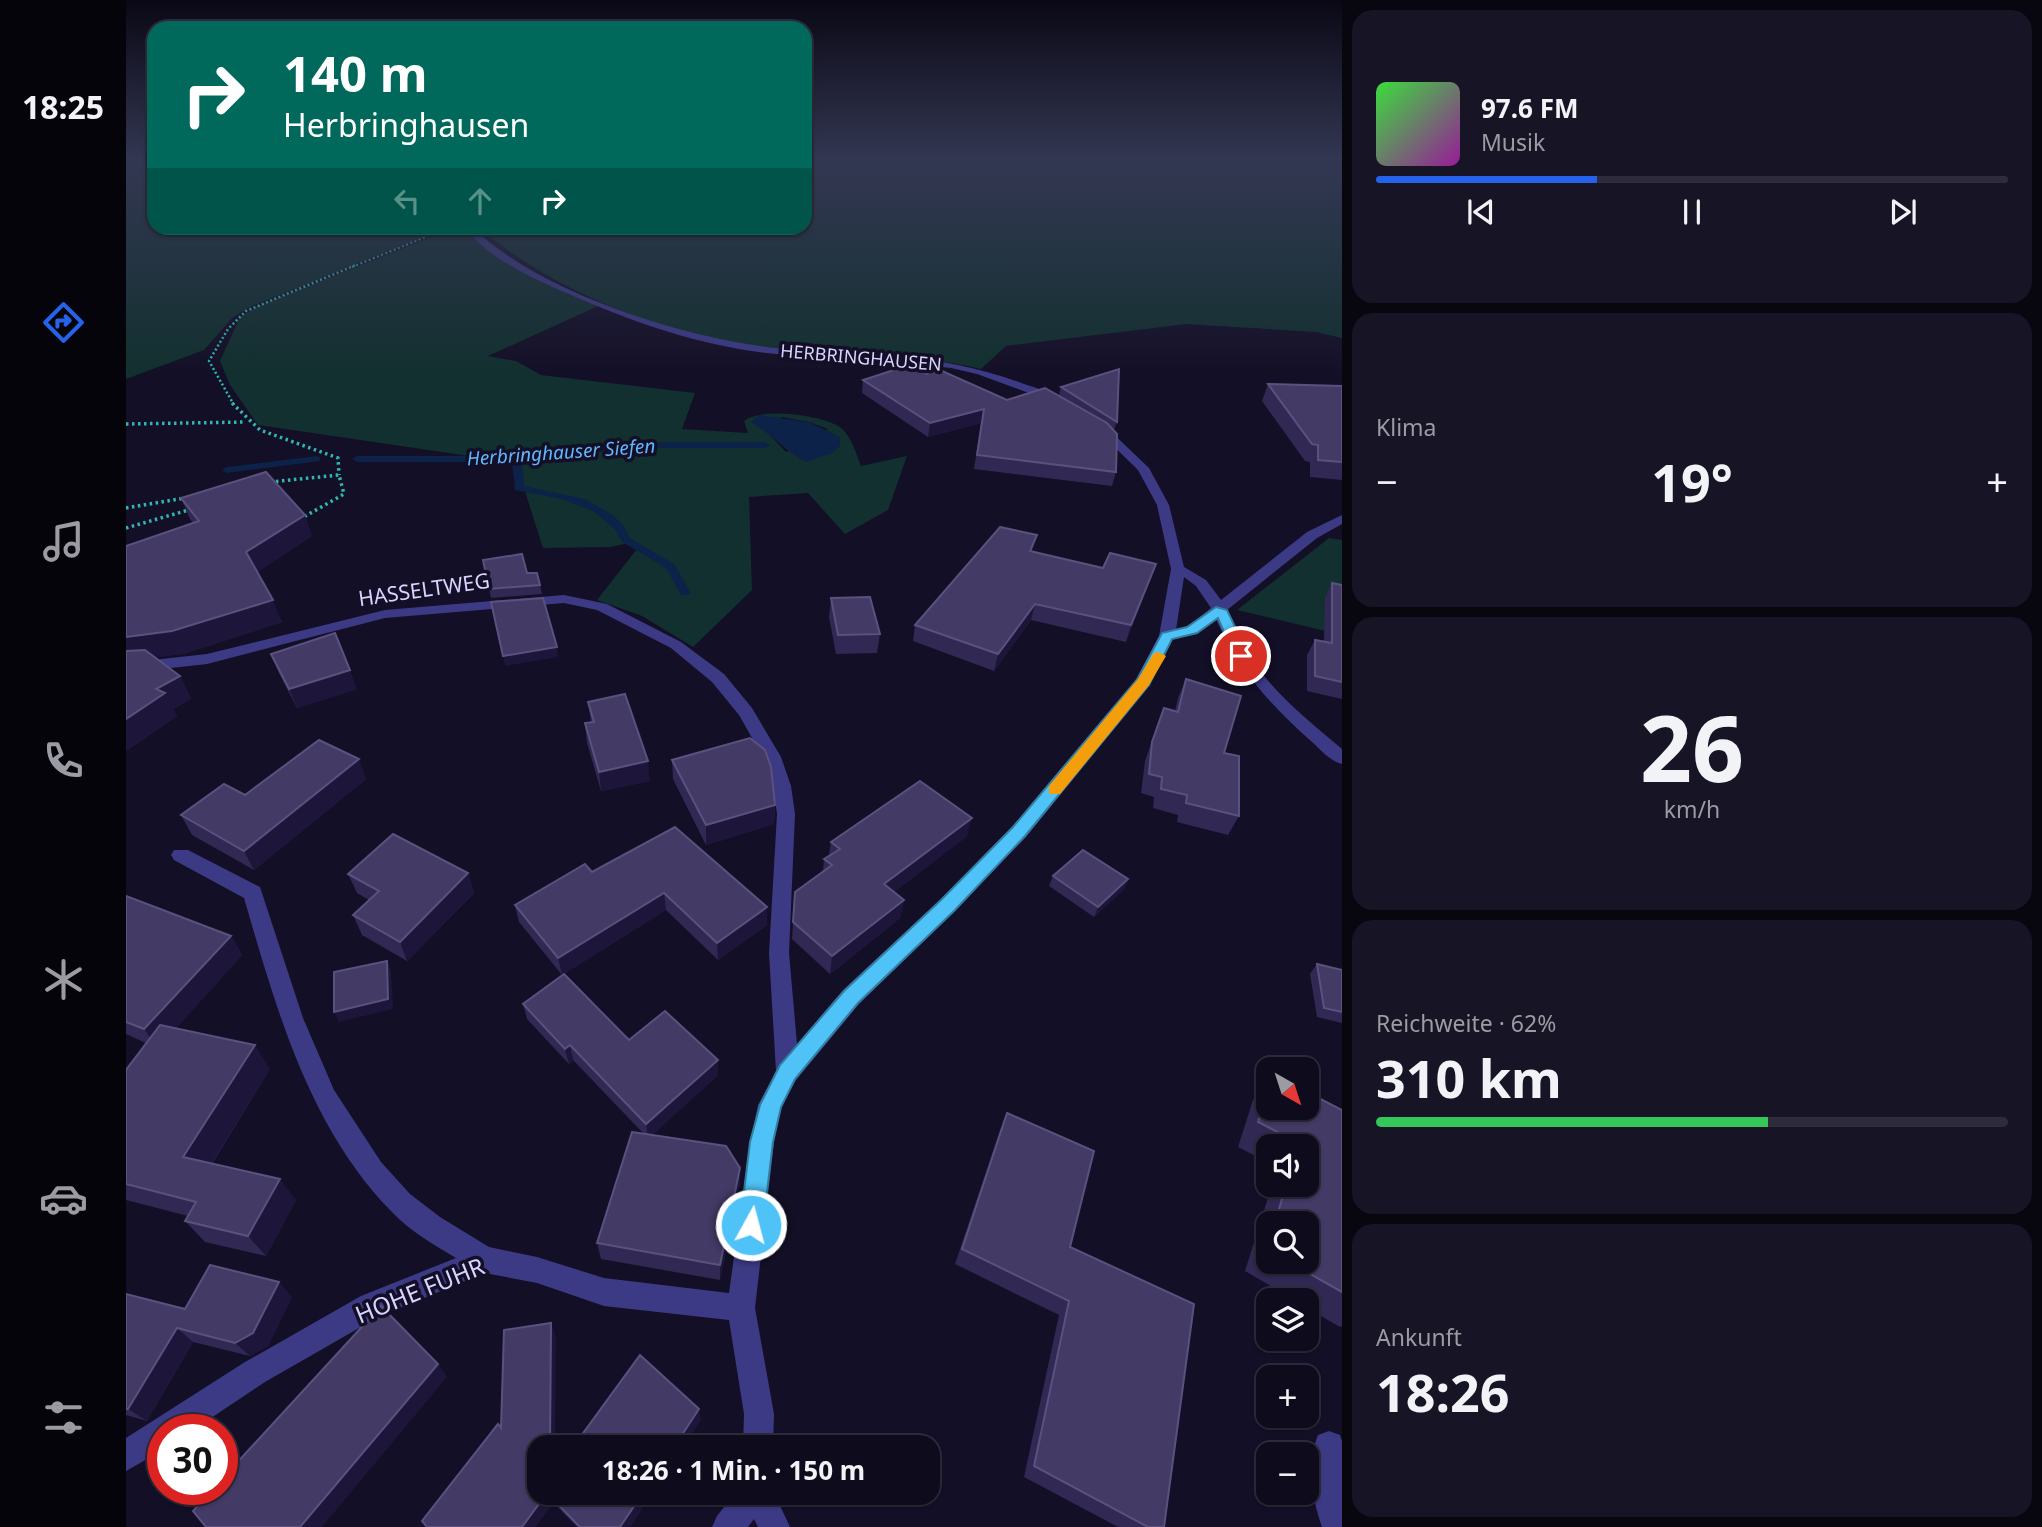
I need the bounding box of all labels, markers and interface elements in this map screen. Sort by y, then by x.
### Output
text: 140 m [283,40,428,106]
icon: right [168,49,259,140]
text: 18:25 [22,85,104,128]
text: 97.6 FM [1481,90,1578,126]
text: Herbringhausen [283,103,529,146]
text: Musik [1481,126,1545,158]
icon: left [388,182,426,220]
icon: ahead [461,182,499,220]
icon: right [534,182,572,220]
icon: previous [1462,193,1500,231]
icon: pause [1673,193,1711,231]
icon: next [1884,193,1922,231]
icon: directions [39,298,88,347]
street label: HERBRINGHAUSEN [779,338,943,376]
text: Klima [1376,411,1437,443]
water label: Herbringhauser Siefen [466,432,656,472]
text: 19° [1651,446,1733,517]
text: − [1376,455,1398,507]
text: + [1986,455,2008,507]
icon: music [39,517,88,566]
street label: HASSELTWEG [356,566,491,612]
pin [1211,626,1271,686]
icon: arrive [1222,637,1260,675]
text: 26 [1640,685,1744,809]
icon: phone [39,736,88,785]
text: km/h [1664,793,1720,825]
icon: climate [39,955,88,1004]
text: Reichweite · 62% [1376,1007,1556,1039]
text: 310 km [1376,1042,1562,1113]
north arrow [1256,1057,1320,1120]
map controls [1256,1057,1319,1505]
button: sound [1256,1134,1319,1197]
icon: car [39,1174,88,1223]
position arrow [714,1188,788,1262]
button: search [1256,1211,1319,1274]
street label: HOHE FUHR [350,1249,489,1330]
button: layers [1256,1288,1319,1351]
text: Ankunft [1376,1321,1462,1353]
text: 18:26 [1376,1356,1510,1427]
button: + [1256,1365,1319,1428]
icon: filters [39,1393,88,1442]
speed limit sign: 30 [147,1414,238,1505]
button: − [1256,1442,1319,1505]
text: 18:26 · 1 Min. · 150 m [602,1452,865,1488]

